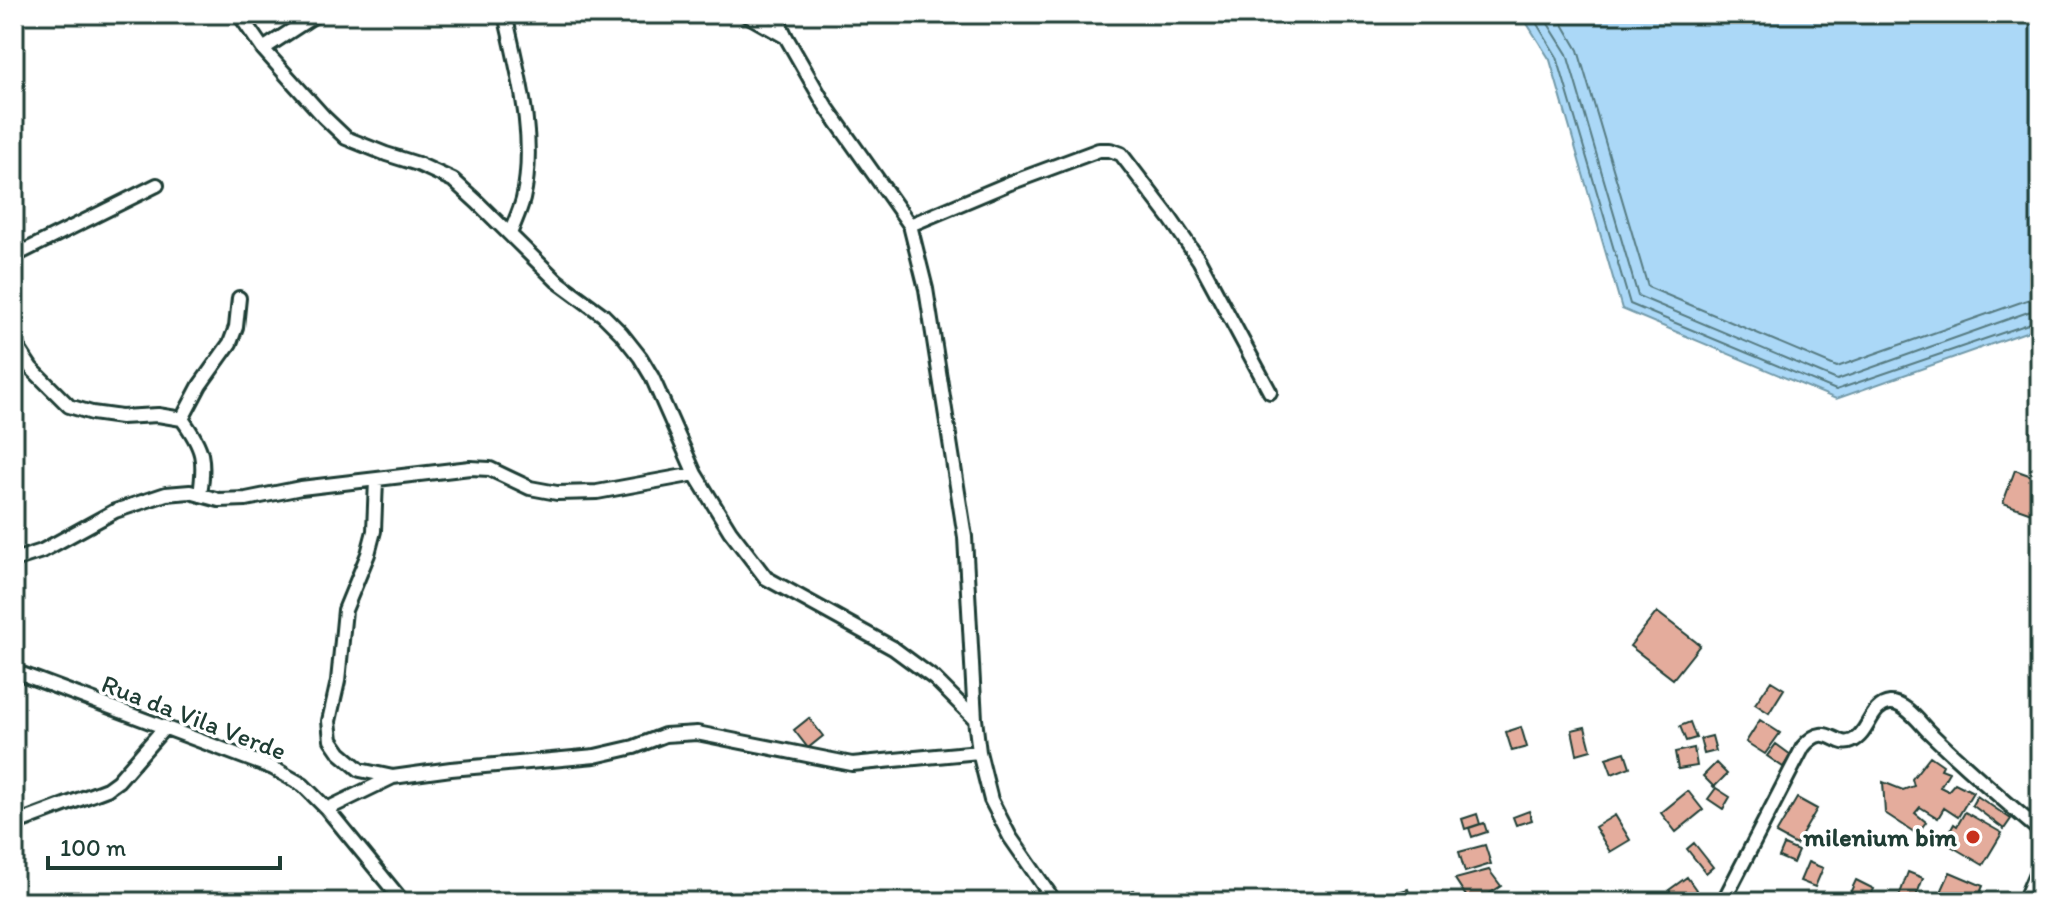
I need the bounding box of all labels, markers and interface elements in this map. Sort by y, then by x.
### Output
street label: Rua da Vila Verde [97,667,291,767]
scale bar [48,820,280,870]
place label: milenium bim [1802,821,1957,853]
marker: milenium bim [1964,828,1982,846]
text: 100 m [60,833,126,862]

